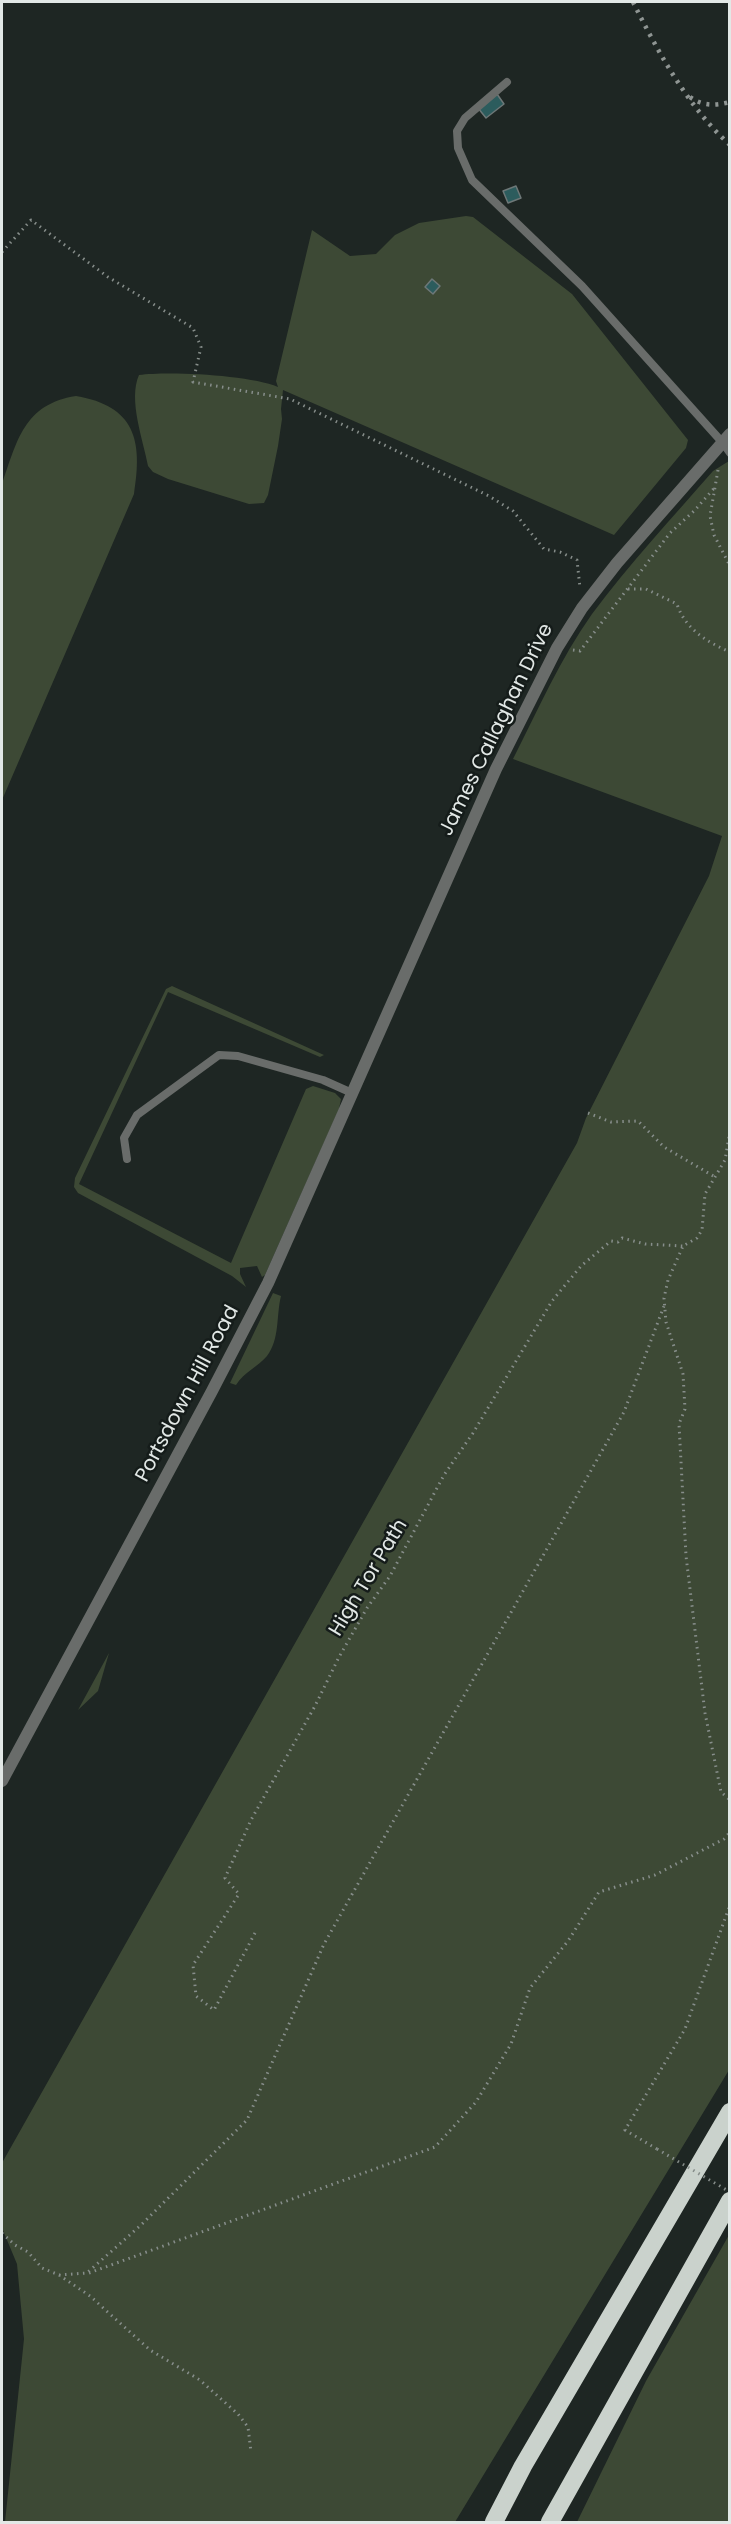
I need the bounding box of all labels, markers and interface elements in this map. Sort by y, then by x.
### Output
street label: James Callaghan Drive [435,620,559,840]
street label: Portsdown Hill Road [131,1302,245,1486]
street label: High Tor Path [325,1515,413,1641]

